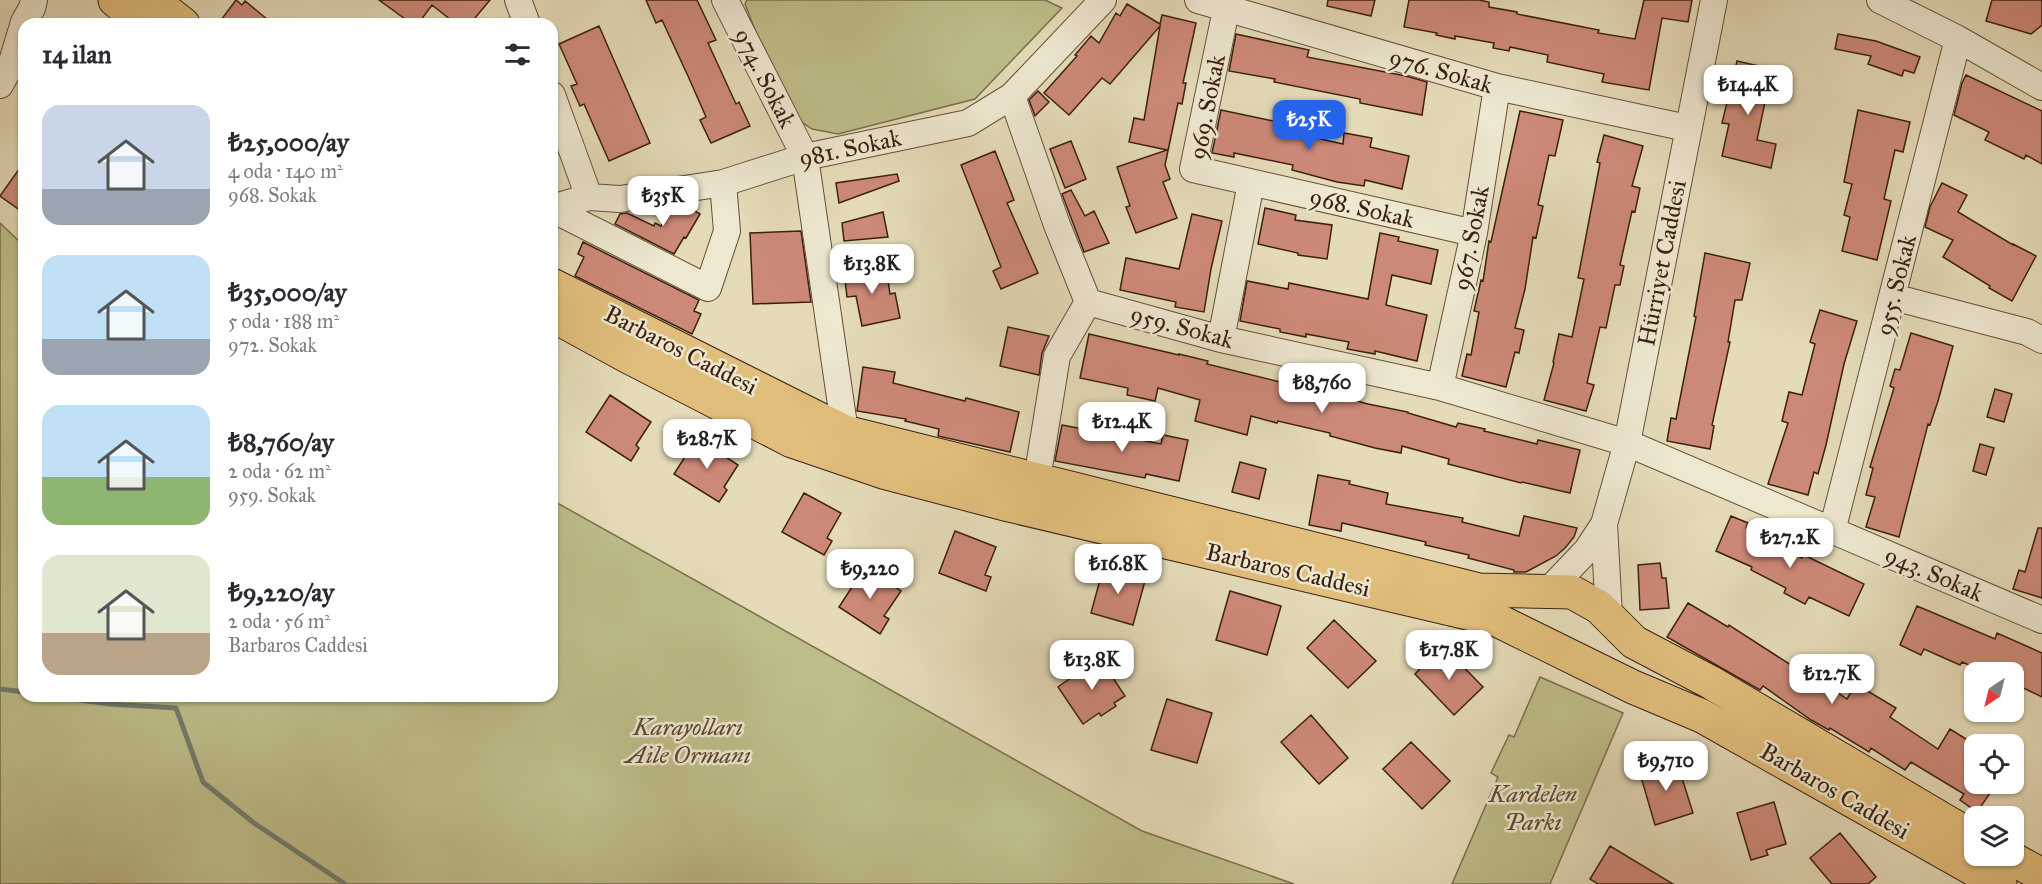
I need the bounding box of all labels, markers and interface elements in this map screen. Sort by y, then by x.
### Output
street label: 974. Sokak [727,23,803,134]
text: 14 ilan [42,38,112,70]
icon: filters [501,38,534,71]
street label: 976. Sokak [1386,42,1497,100]
street label: 969. Sokak [1182,51,1232,162]
pin: ₺14.4K [1699,65,1797,116]
text: ₺14.4K [1718,72,1778,96]
pin: ₺25K [1273,100,1345,151]
text: ₺25K [1287,107,1331,131]
street label: 981. Sokak [796,122,905,173]
text: ₺25,000/ay [228,126,349,158]
icon: home [90,129,162,201]
text: 4 oda · 140 m² [228,159,343,183]
pin: ₺35K [627,176,699,227]
street label: Hürriyet Caddesi [1631,177,1693,349]
street label: 968. Sokak [1307,181,1418,235]
street label: 967. Sokak [1446,182,1496,293]
text: 968. Sokak [228,183,317,207]
text: ₺35K [642,183,684,207]
street label: 955. Sokak [1869,231,1923,339]
pin: ₺13.8K [823,244,921,295]
text: ₺13.8K [844,251,900,275]
text: ₺35,000/ay [228,276,347,308]
icon: home [90,279,162,351]
street label: Barbaros Caddesi [599,299,763,402]
street label: 959. Sokak [1127,299,1238,355]
text: 5 oda · 188 m² [228,309,339,333]
text: 972. Sokak [228,333,317,357]
pin: ₺8,760 [1273,363,1371,414]
text: ₺8,760 [1293,370,1351,394]
pin: ₺12.4K [1073,402,1171,453]
text: ₺12.4K [1092,409,1152,433]
pin: ₺28.7K [658,419,756,470]
text: ₺8,760/ay [228,426,334,458]
text: ₺28.7K [677,426,737,450]
icon: home [90,429,162,501]
text: 2 oda · 62 m² [228,459,331,483]
text: 959. Sokak [228,483,316,507]
pin: ₺27.2K [1741,518,1839,569]
text: ₺27.2K [1760,525,1820,549]
street label: Barbaros Caddesi [1203,537,1374,604]
street label: 943. Sokak [1880,540,1989,609]
pin: ₺16.8K [1069,544,1167,595]
pin: ₺9,220 [821,549,919,600]
text: ₺16.8K [1089,551,1147,575]
text: ₺9,220 [841,556,899,580]
text: ₺9,220/ay [228,576,334,608]
icon: home [90,579,162,651]
text: 2 oda · 56 m² [228,609,330,633]
pin: ₺17.8K [1400,630,1498,681]
text: Barbaros Caddesi [228,633,368,657]
text: ₺17.8K [1420,637,1478,661]
pin: ₺13.8K [1043,640,1141,691]
text: ₺13.8K [1064,647,1120,671]
pin: ₺12.7K [1783,654,1881,705]
text: ₺12.7K [1803,661,1861,685]
north arrow [1964,662,2024,722]
map controls [1964,662,2024,866]
park label: Karayolları Aile Ormanı [622,712,751,770]
button: locate [1964,734,2024,794]
street label: Barbaros Caddesi [1755,736,1916,846]
pin: ₺9,710 [1617,741,1715,792]
text: ₺9,710 [1638,748,1694,772]
park label: Kardelen Parkı [1488,779,1578,837]
button: layers [1964,806,2024,866]

